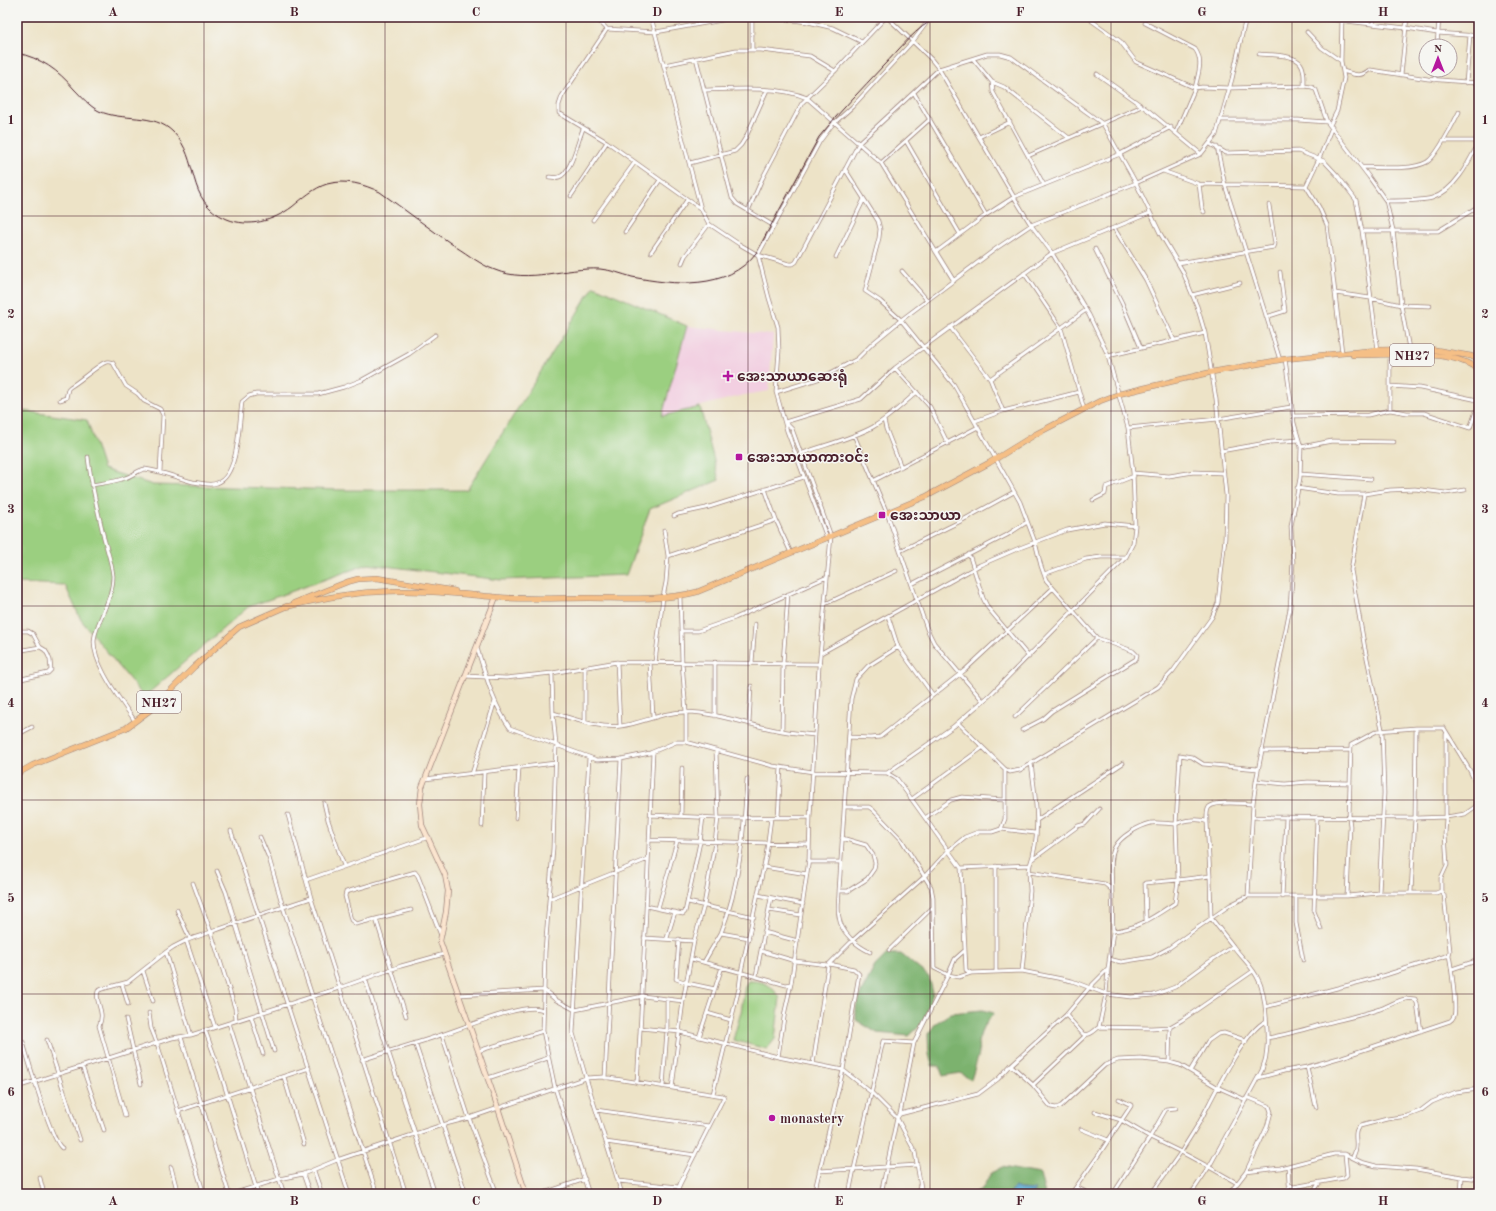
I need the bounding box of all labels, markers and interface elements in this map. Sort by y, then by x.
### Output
text: A [108,6,118,19]
text: B [289,6,299,19]
text: C [472,6,480,19]
text: D [652,6,662,19]
text: E [835,6,844,19]
text: F [1016,6,1025,19]
text: G [1197,6,1207,19]
text: H [1378,6,1389,19]
north arrow [1418,38,1458,78]
text: N [1434,44,1443,55]
text: 1 [7,114,15,127]
text: 1 [1481,114,1489,127]
text: 2 [7,308,15,321]
text: 2 [1481,308,1489,321]
road number: NH27 [1390,344,1434,366]
place label: အေးသာယာဆေးရုံ [737,369,848,388]
marker: အေးသာယာဆေးရုံ [722,370,734,382]
place label: အေးသာယာကားဝင်း [747,447,869,465]
marker: အေးသာယာကားဝင်း [734,452,744,462]
text: 3 [7,503,15,516]
text: 3 [1481,503,1489,516]
place label: အေးသာယာ [890,509,961,523]
marker: အေးသာယာ [877,510,887,520]
road number: NH27 [137,691,181,713]
text: 4 [7,697,15,710]
text: 4 [1481,697,1489,710]
text: 5 [7,892,15,905]
text: 5 [1481,892,1489,905]
text: 6 [7,1086,15,1099]
text: 6 [1481,1086,1489,1099]
place label: monastery [780,1112,844,1126]
marker: monastery [767,1113,777,1123]
text: A [108,1195,118,1208]
text: B [289,1195,299,1208]
text: C [472,1195,480,1208]
text: D [652,1195,662,1208]
text: E [835,1195,844,1208]
text: F [1016,1195,1025,1208]
text: G [1197,1195,1207,1208]
text: H [1378,1195,1389,1208]

